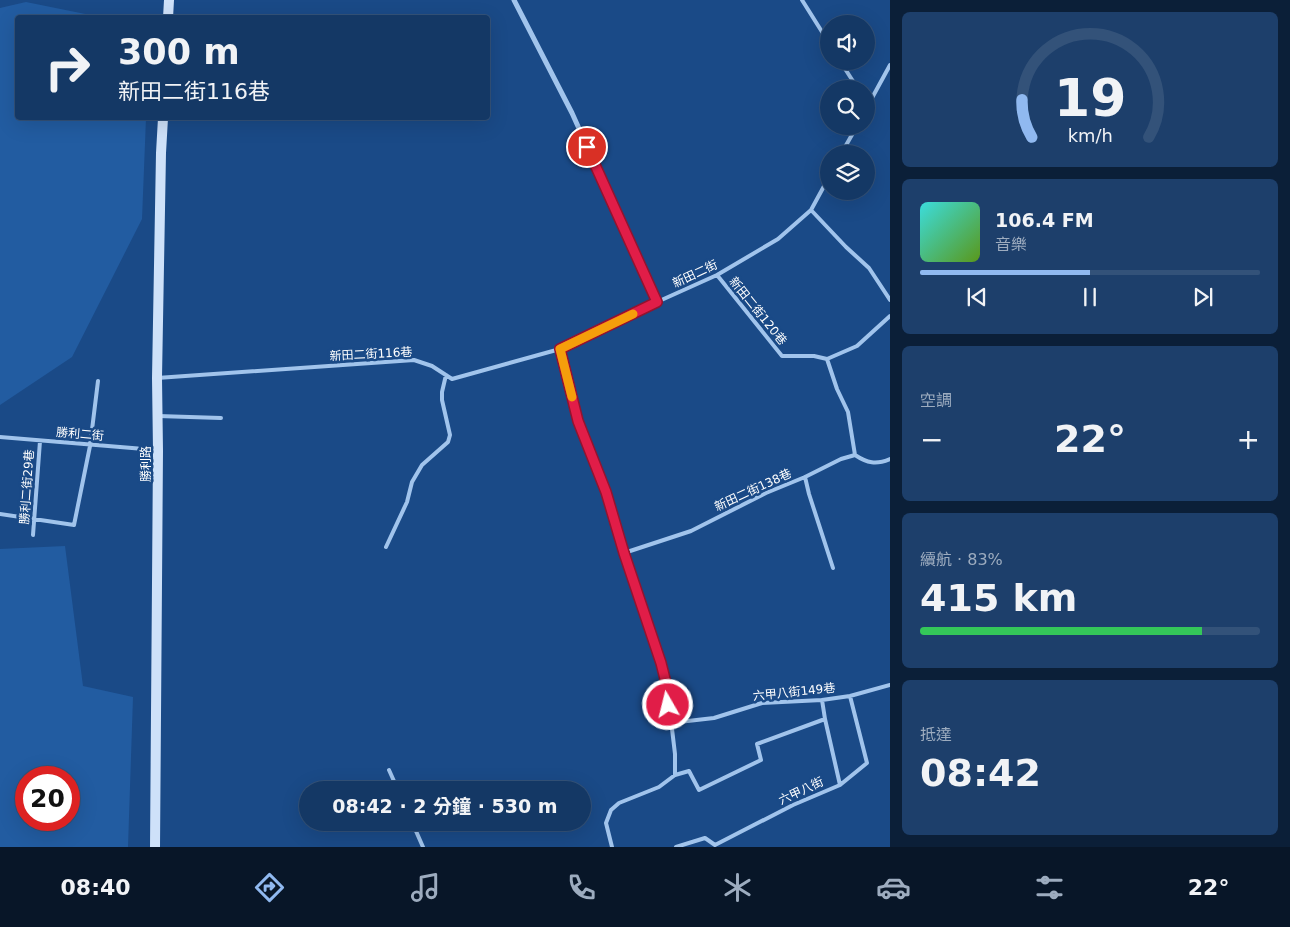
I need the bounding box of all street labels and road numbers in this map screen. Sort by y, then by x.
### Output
street label: 新田二街 [670,258,720,290]
street label: 新田二街120巷 [726,274,790,348]
street label: 新田二街116巷 [329,345,413,363]
street label: 勝利二街 [55,425,105,443]
street label: 勝利路 [139,446,153,482]
street label: 勝利二街29巷 [17,449,37,525]
street label: 新田二街138巷 [712,466,794,514]
street label: 六甲八街149巷 [752,681,836,703]
street label: 六甲八街 [776,775,826,807]

